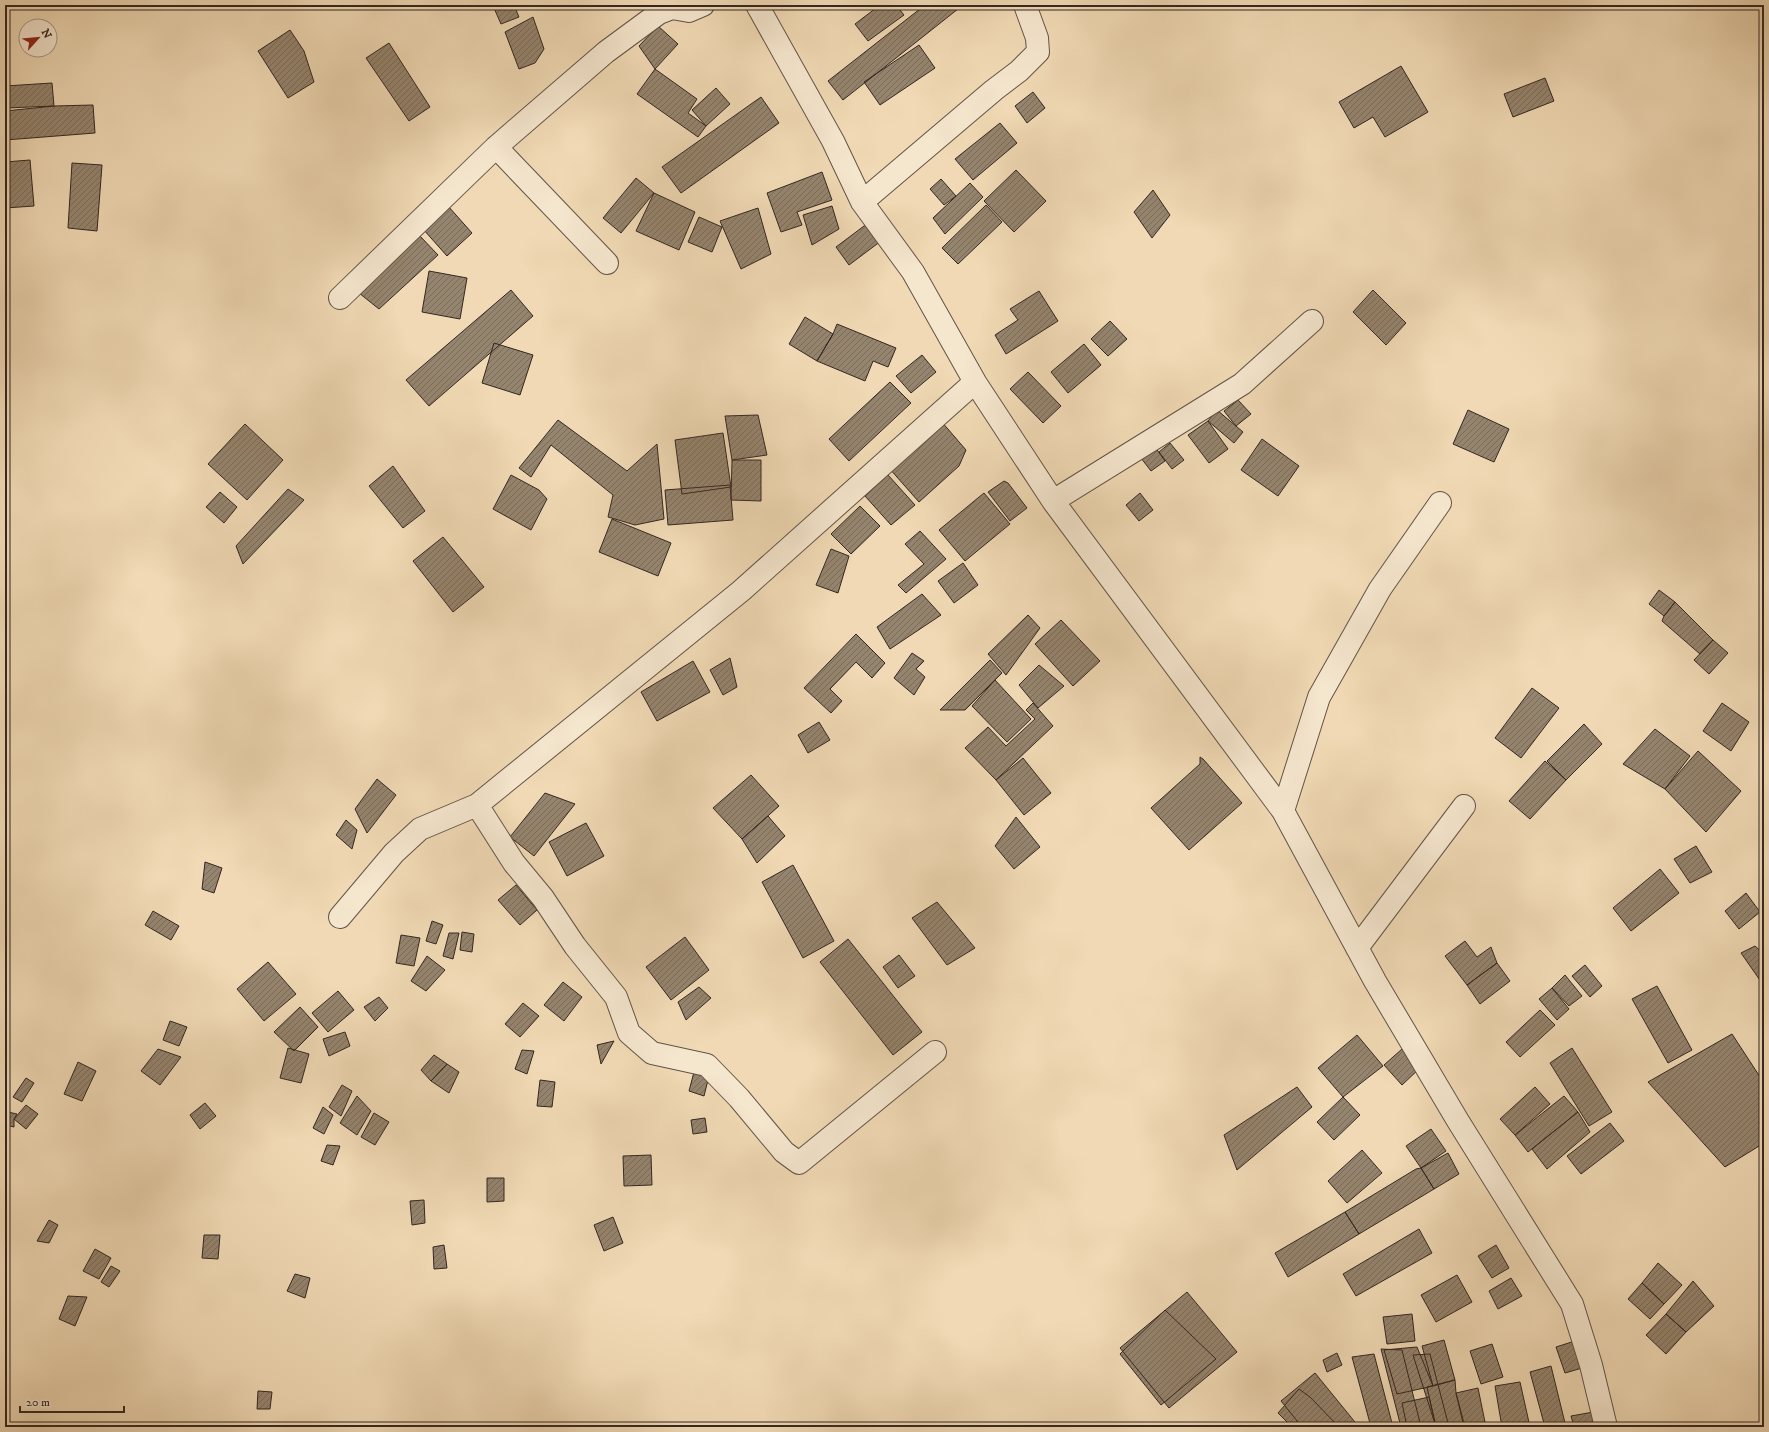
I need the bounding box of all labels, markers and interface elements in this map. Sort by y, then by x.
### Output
north arrow [18,18,58,58]
text: N [38,27,54,41]
scale bar [20,1388,124,1414]
text: 20 m [26,1395,50,1410]

